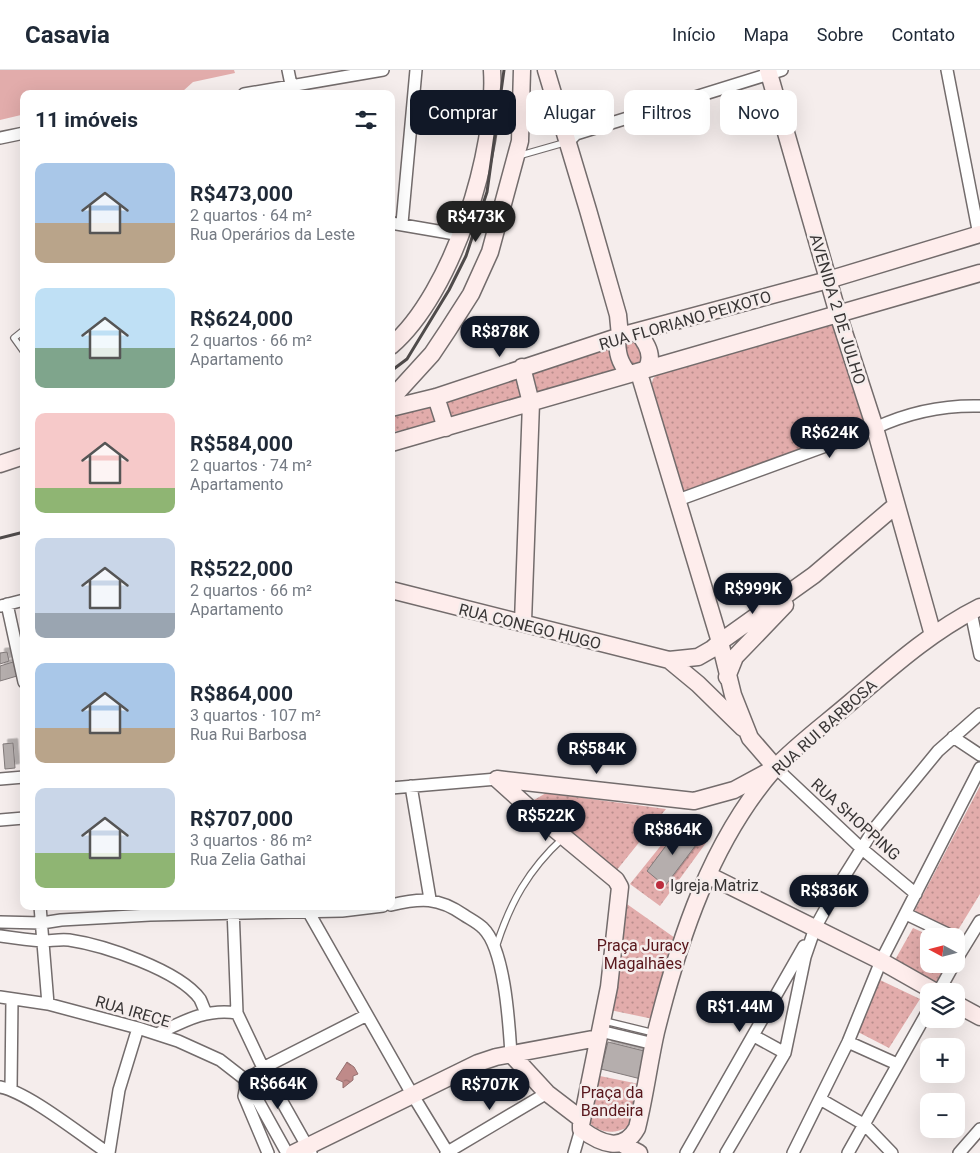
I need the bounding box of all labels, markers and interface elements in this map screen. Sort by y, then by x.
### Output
text: Casavia [25,21,110,49]
text: Início [672,24,715,45]
text: Mapa [743,24,789,45]
text: Sobre [817,24,863,45]
text: Contato [891,24,955,45]
chip: Comprar [410,90,516,135]
chip: Alugar [526,90,614,135]
chip: Filtros [624,90,710,135]
chip: Novo [720,90,797,135]
icon: filters [352,106,380,134]
text: 11 imóveis [35,108,138,132]
text: R$473,000 [190,182,293,206]
icon: home [75,183,135,243]
pin: R$473K [435,200,517,243]
text: 2 quartos · 64 m² [190,206,312,225]
text: R$473K [447,207,505,226]
text: Rua Operários da Leste [190,225,355,244]
street label: AVENIDA 2 DE JULHO [806,232,869,387]
street label: RUA FLORIANO PEIXOTO [597,287,773,354]
text: R$624,000 [190,307,293,331]
icon: home [75,308,135,368]
pin: R$878K [459,316,541,358]
text: R$878K [471,322,529,341]
text: 2 quartos · 66 m² [190,331,312,350]
text: Apartamento [190,350,283,369]
pin: R$624K [789,416,871,459]
text: R$624K [801,423,859,442]
text: R$584,000 [190,432,293,456]
icon: home [75,433,135,493]
text: 2 quartos · 74 m² [190,456,312,475]
text: Apartamento [190,475,283,494]
text: R$522,000 [190,557,293,581]
icon: home [75,558,135,618]
pin: R$999K [712,572,794,615]
text: R$999K [724,579,782,598]
text: 2 quartos · 66 m² [190,581,312,600]
text: Apartamento [190,600,283,619]
street label: RUA CONEGO HUGO [457,600,603,653]
street label: RUA RUI BARBOSA [768,675,881,779]
text: R$864,000 [190,682,293,706]
icon: home [75,683,135,743]
text: 3 quartos · 107 m² [190,706,321,725]
text: Rua Rui Barbosa [190,725,307,744]
pin: R$584K [556,732,638,775]
text: R$584K [568,739,626,758]
street label: RUA SHOPPING [807,774,904,864]
pin: R$522K [505,800,587,842]
text: R$522K [517,806,575,825]
text: R$707,000 [190,807,293,831]
icon: home [75,808,135,868]
pin: R$864K [632,814,714,856]
text: R$864K [644,820,702,839]
text: 3 quartos · 86 m² [190,831,312,850]
text: Rua Zelia Gathai [190,850,306,869]
pin: R$836K [788,874,870,917]
place label: Igreja Matriz [670,876,759,895]
marker: Igreja Matriz [654,879,666,891]
text: R$836K [800,881,858,900]
north arrow [920,928,965,972]
map controls [920,928,965,1138]
park label: Praça Juracy Magalhães [597,936,690,973]
button: layers [920,983,965,1028]
pin: R$1.44M [694,990,786,1033]
street label: RUA IRECE [93,992,173,1031]
text: R$1.44M [707,997,773,1016]
button: + [920,1038,965,1083]
pin: R$664K [237,1068,319,1110]
pin: R$707K [449,1068,531,1111]
text: R$664K [249,1074,307,1093]
text: R$707K [461,1075,519,1094]
park label: Praça da Bandeira [581,1083,643,1120]
button: − [920,1093,965,1138]

